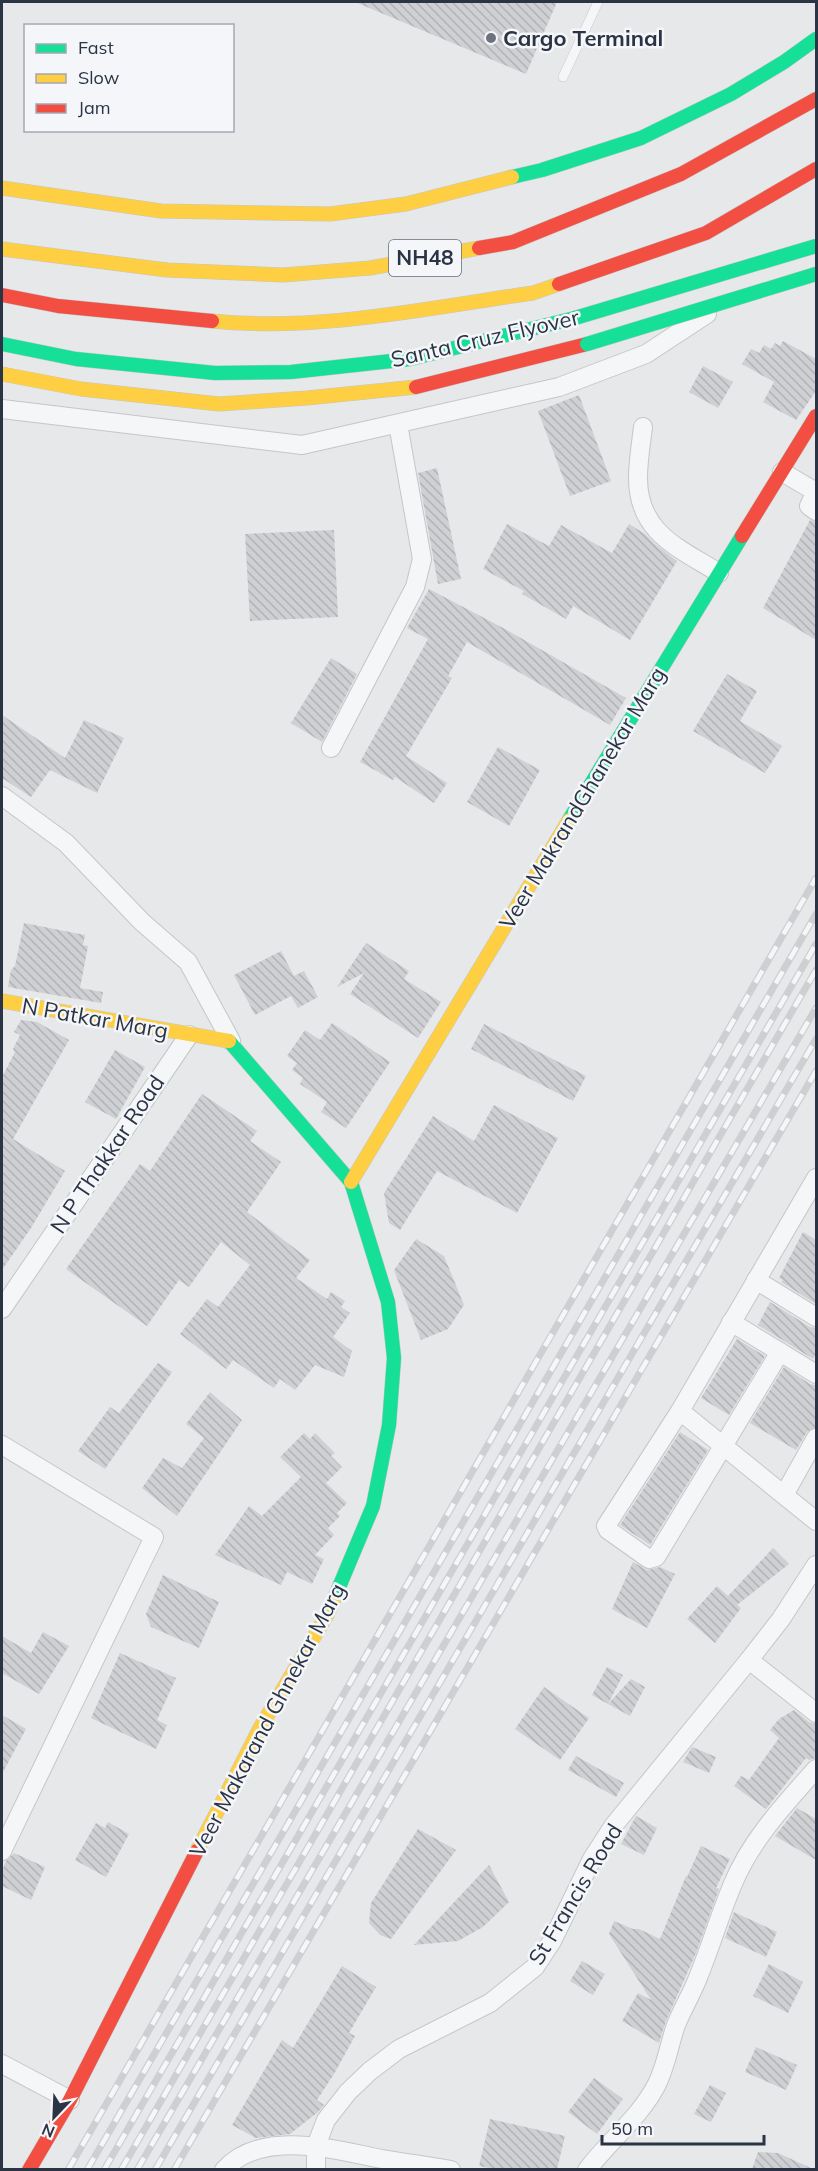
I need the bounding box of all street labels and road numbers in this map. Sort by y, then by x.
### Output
road number: NH48 [389,240,461,276]
street label: Santa Cruz Flyover [388,303,582,373]
street label: Veer MakrandGhanekar Marg [493,662,671,934]
street label: N Patkar Marg [20,991,170,1045]
street label: N P Thakkar Road [44,1069,170,1239]
street label: Veer Makarand Ghnekar Marg [183,1578,351,1862]
street label: St Francis Road [522,1818,628,1970]

